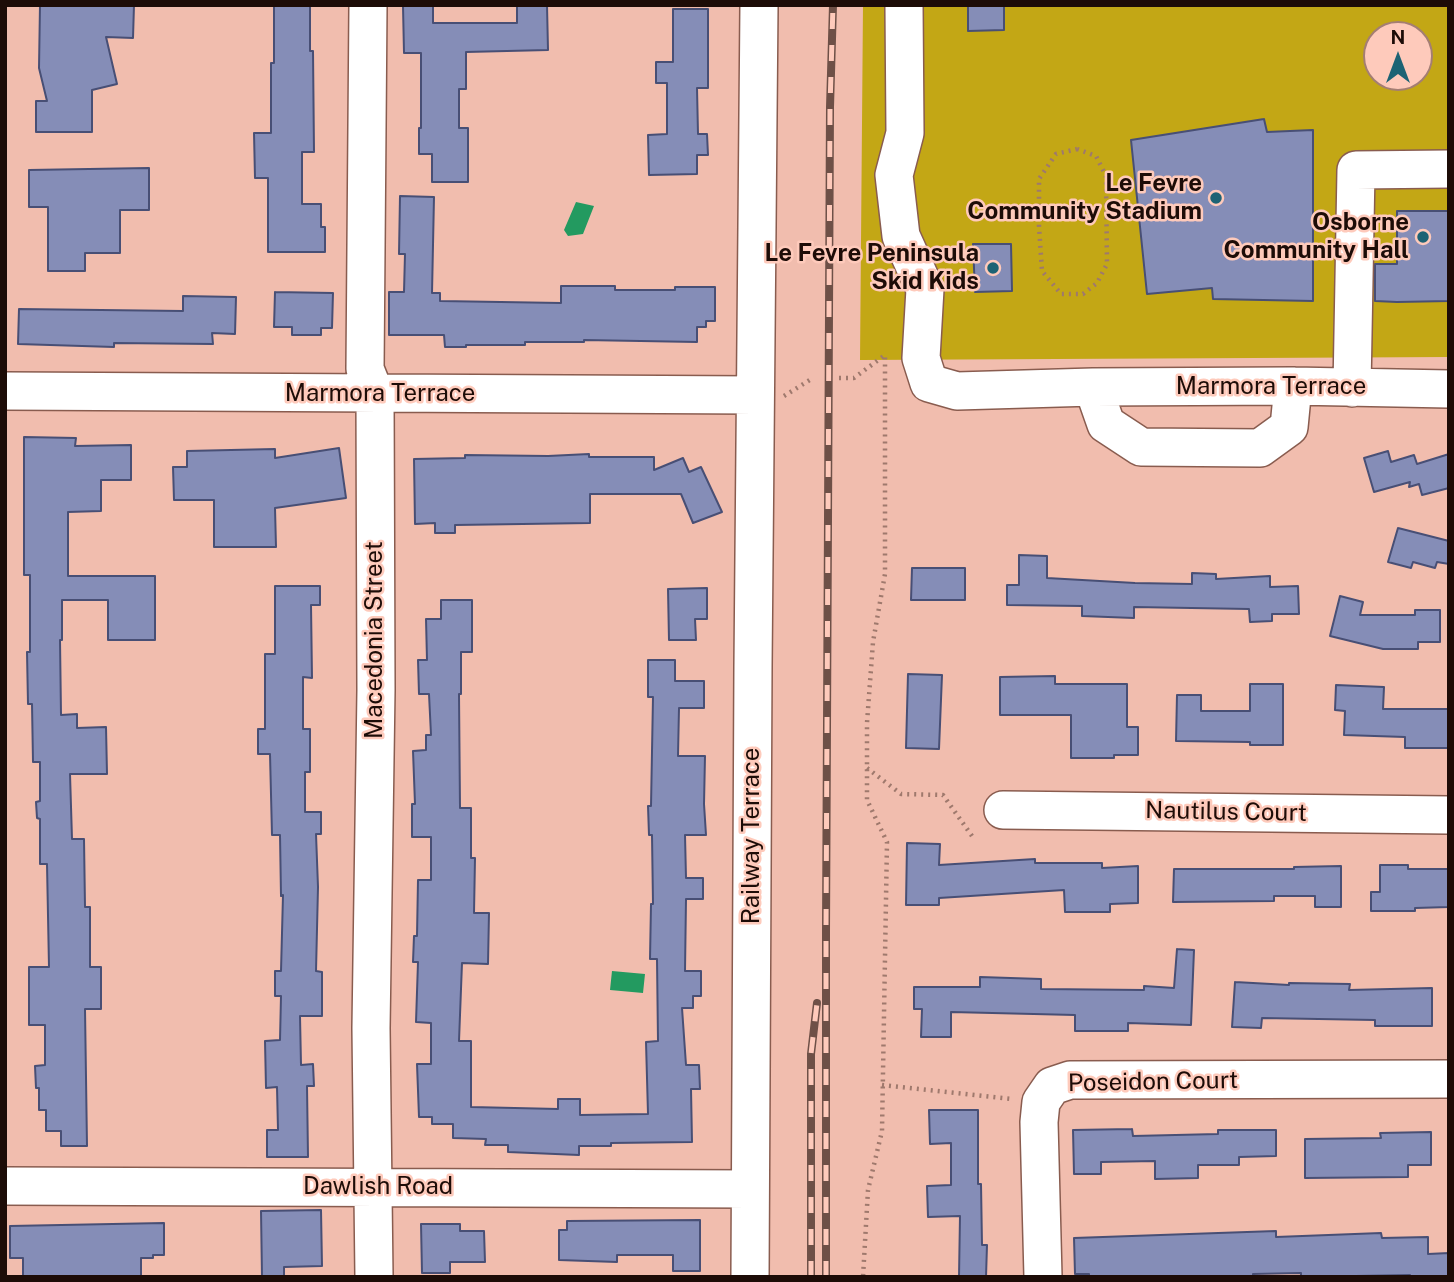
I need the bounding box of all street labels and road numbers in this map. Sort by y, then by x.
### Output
street label: Marmora Terrace [1176,373,1366,401]
street label: Marmora Terrace [285,380,475,408]
street label: Macedonia Street [361,541,389,739]
street label: Railway Terrace [738,748,766,924]
street label: Nautilus Court [1145,796,1307,828]
street label: Poseidon Court [1068,1066,1238,1098]
street label: Dawlish Road [303,1173,453,1201]

